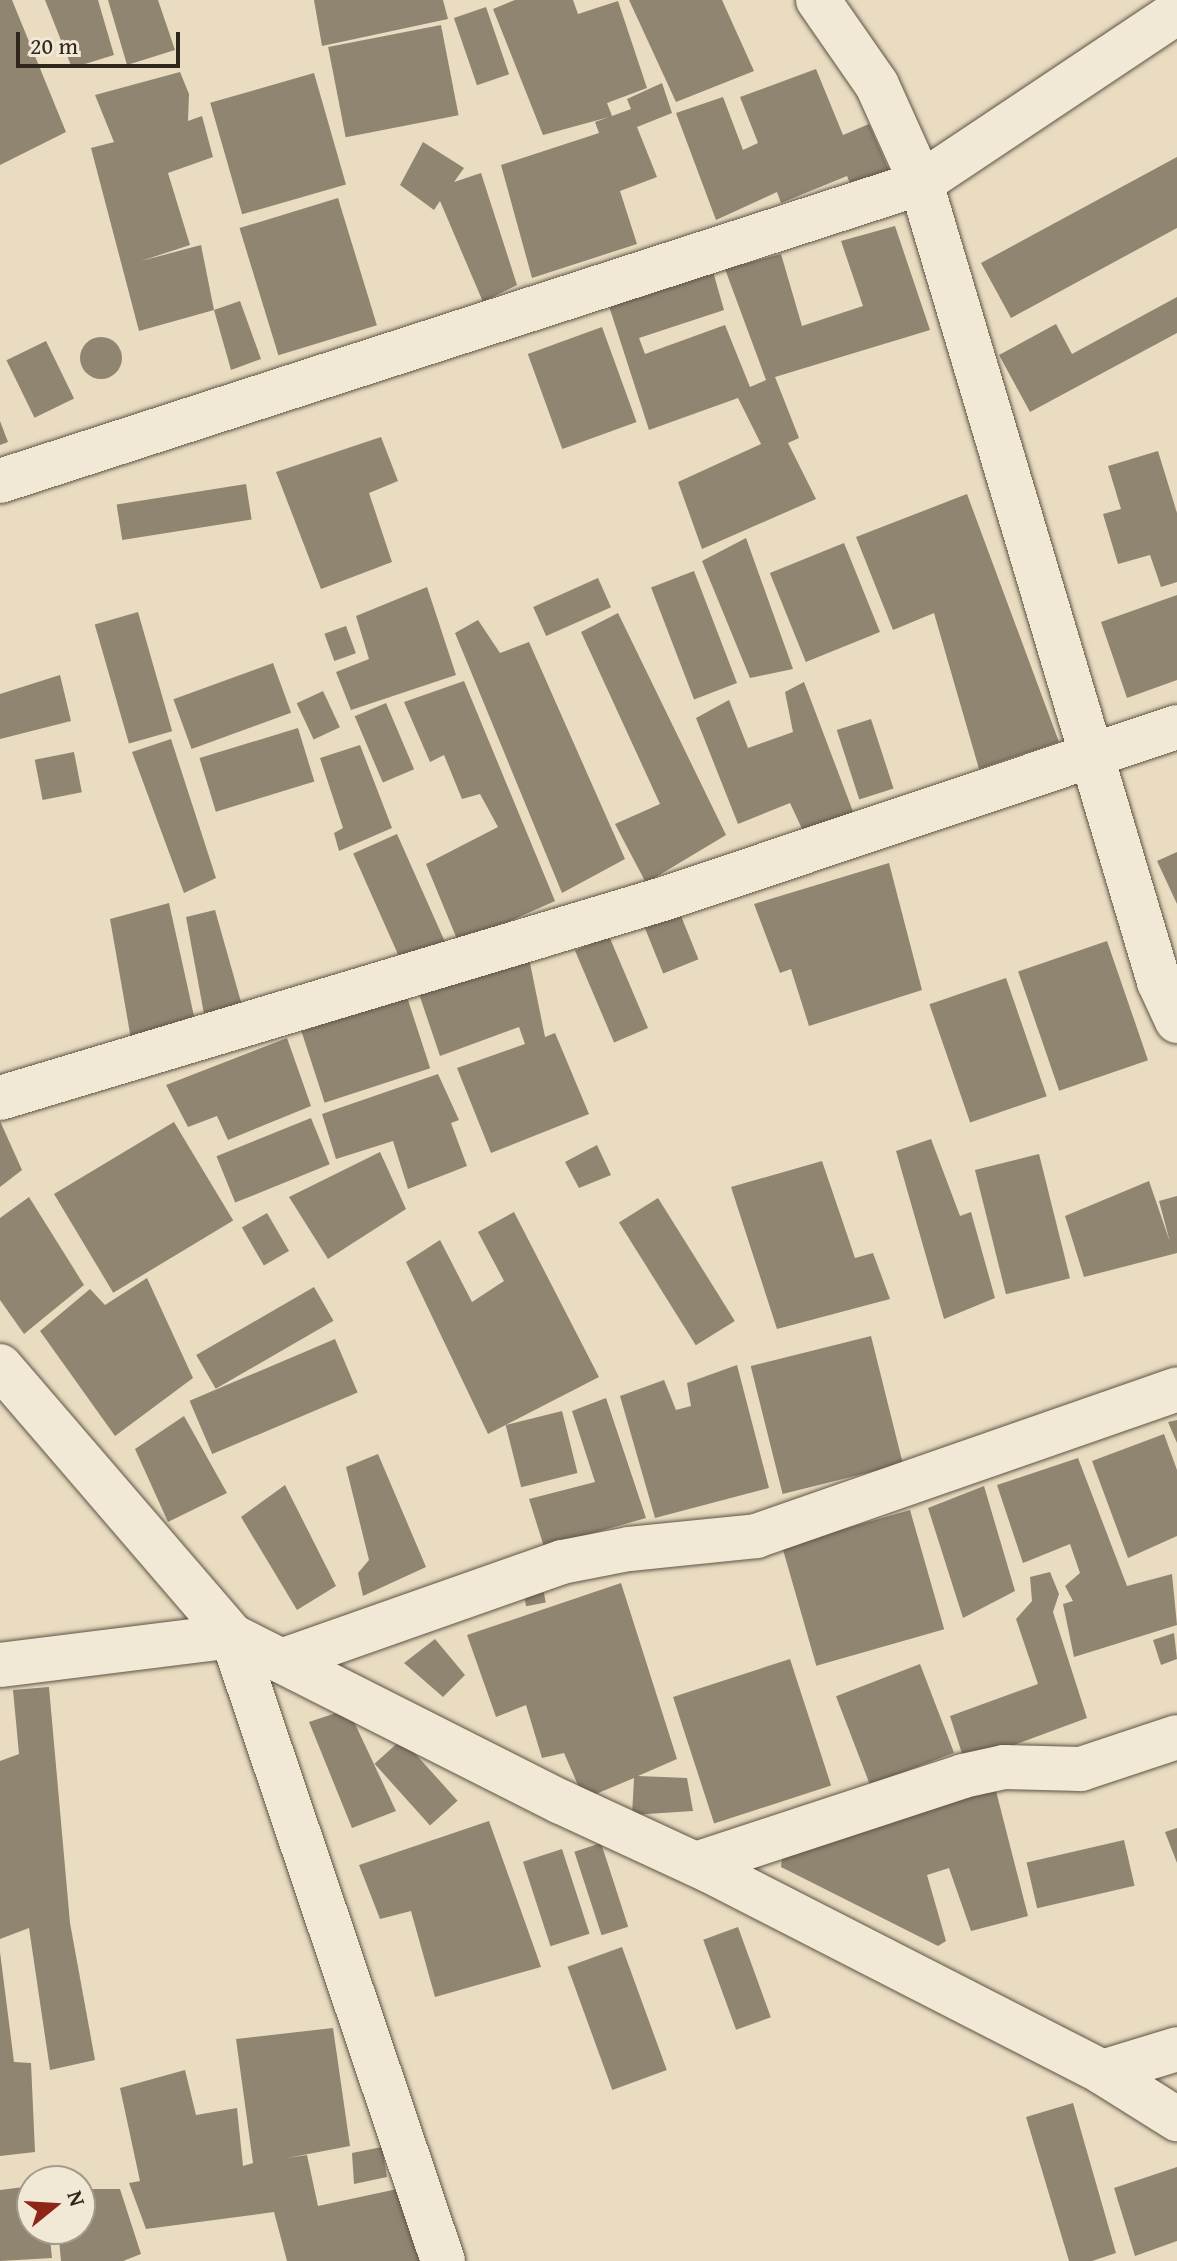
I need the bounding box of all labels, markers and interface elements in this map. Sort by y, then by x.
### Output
scale bar [20,16,184,66]
text: 20 m [30,28,78,63]
north arrow [16,2165,96,2245]
text: N [59,2186,94,2210]

